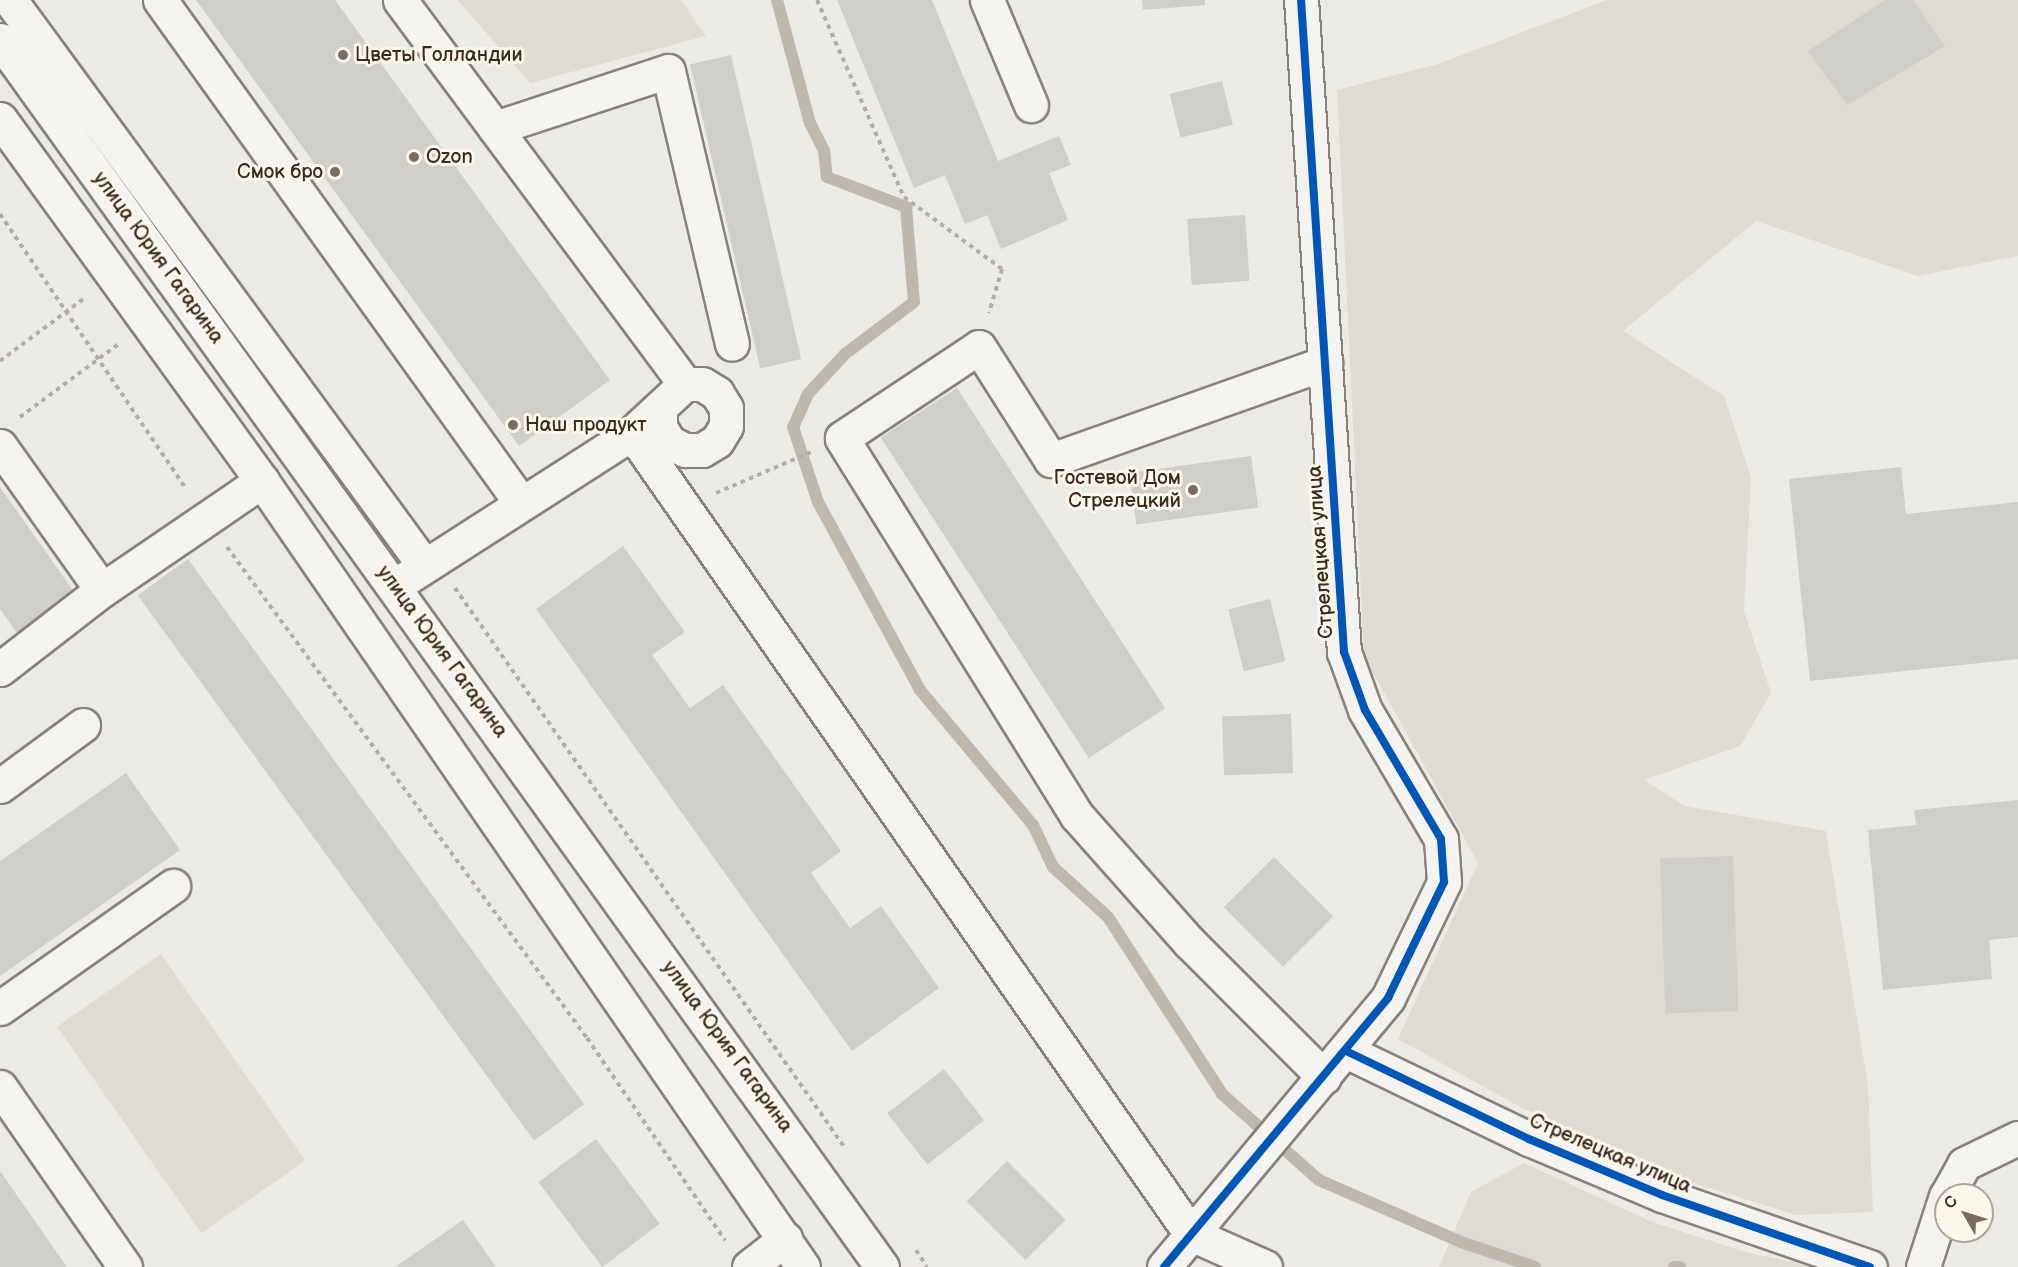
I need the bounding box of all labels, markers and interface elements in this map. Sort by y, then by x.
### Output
place label: Цветы Голландии [355,43,523,67]
marker: Цветы Голландии [336,48,350,62]
place label: Ozon [426,145,473,169]
marker: Ozon [407,150,421,164]
place label: Смок бро [237,160,323,184]
marker: Смок бро [328,165,342,179]
street label: улица Юрия Гагарина [87,167,229,349]
place label: Наш продукт [525,413,647,437]
marker: Наш продукт [506,418,520,432]
street label: Стрелецкая улица [1303,465,1339,639]
place label: Гостевой Дом Стрелецкий [1054,466,1181,513]
marker: Гостевой Дом Стрелецкий [1186,483,1200,497]
street label: улица Юрия Гагарина [371,561,513,743]
street label: улица Юрия Гагарина [656,956,798,1138]
street label: Стрелецкая улица [1525,1109,1695,1199]
north arrow [1934,1183,1994,1243]
text: С [1940,1192,1962,1213]

